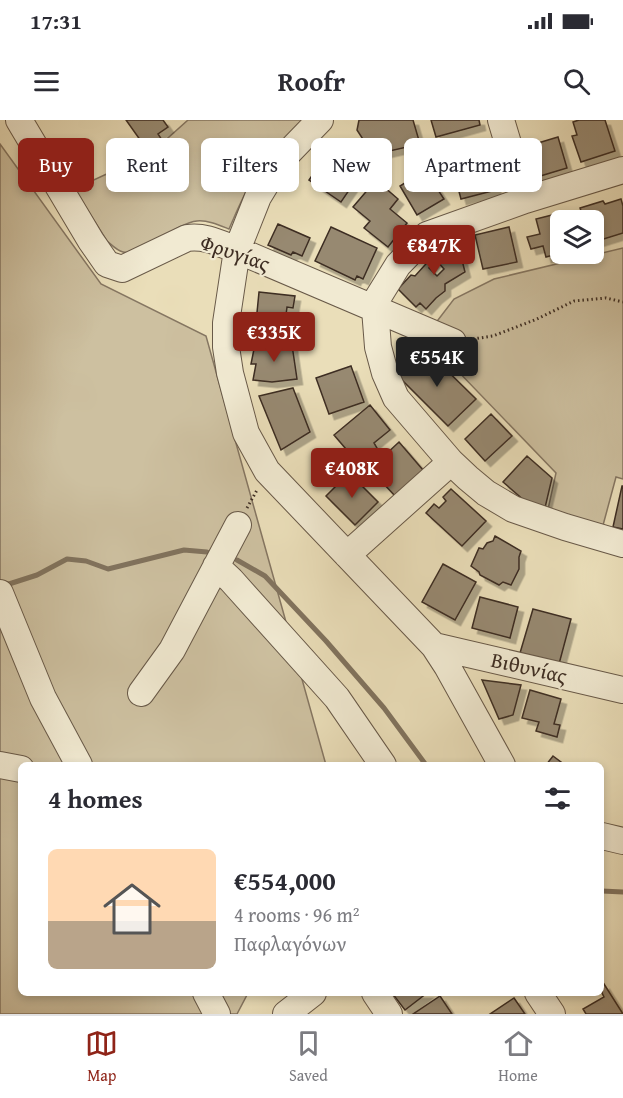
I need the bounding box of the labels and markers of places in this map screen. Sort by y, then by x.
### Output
pin: €847K [392,225,476,276]
pin: €335K [232,312,316,363]
pin: €554K [395,337,479,388]
pin: €408K [310,448,394,499]

